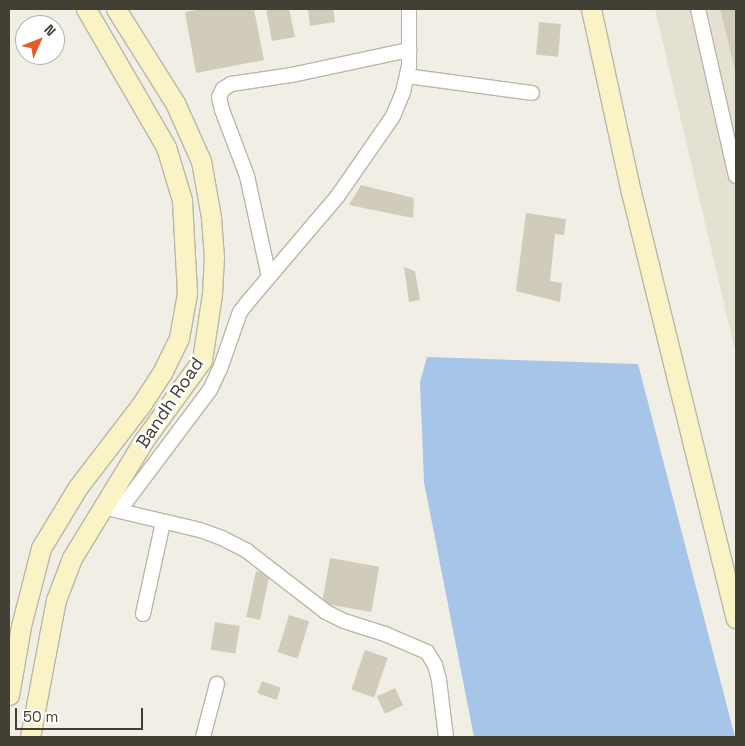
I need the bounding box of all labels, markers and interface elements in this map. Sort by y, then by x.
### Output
north arrow [15,15,65,65]
text: N [40,21,60,40]
street label: Bandh Road [132,354,208,452]
scale bar [18,698,145,730]
text: 50 m [23,707,58,726]

